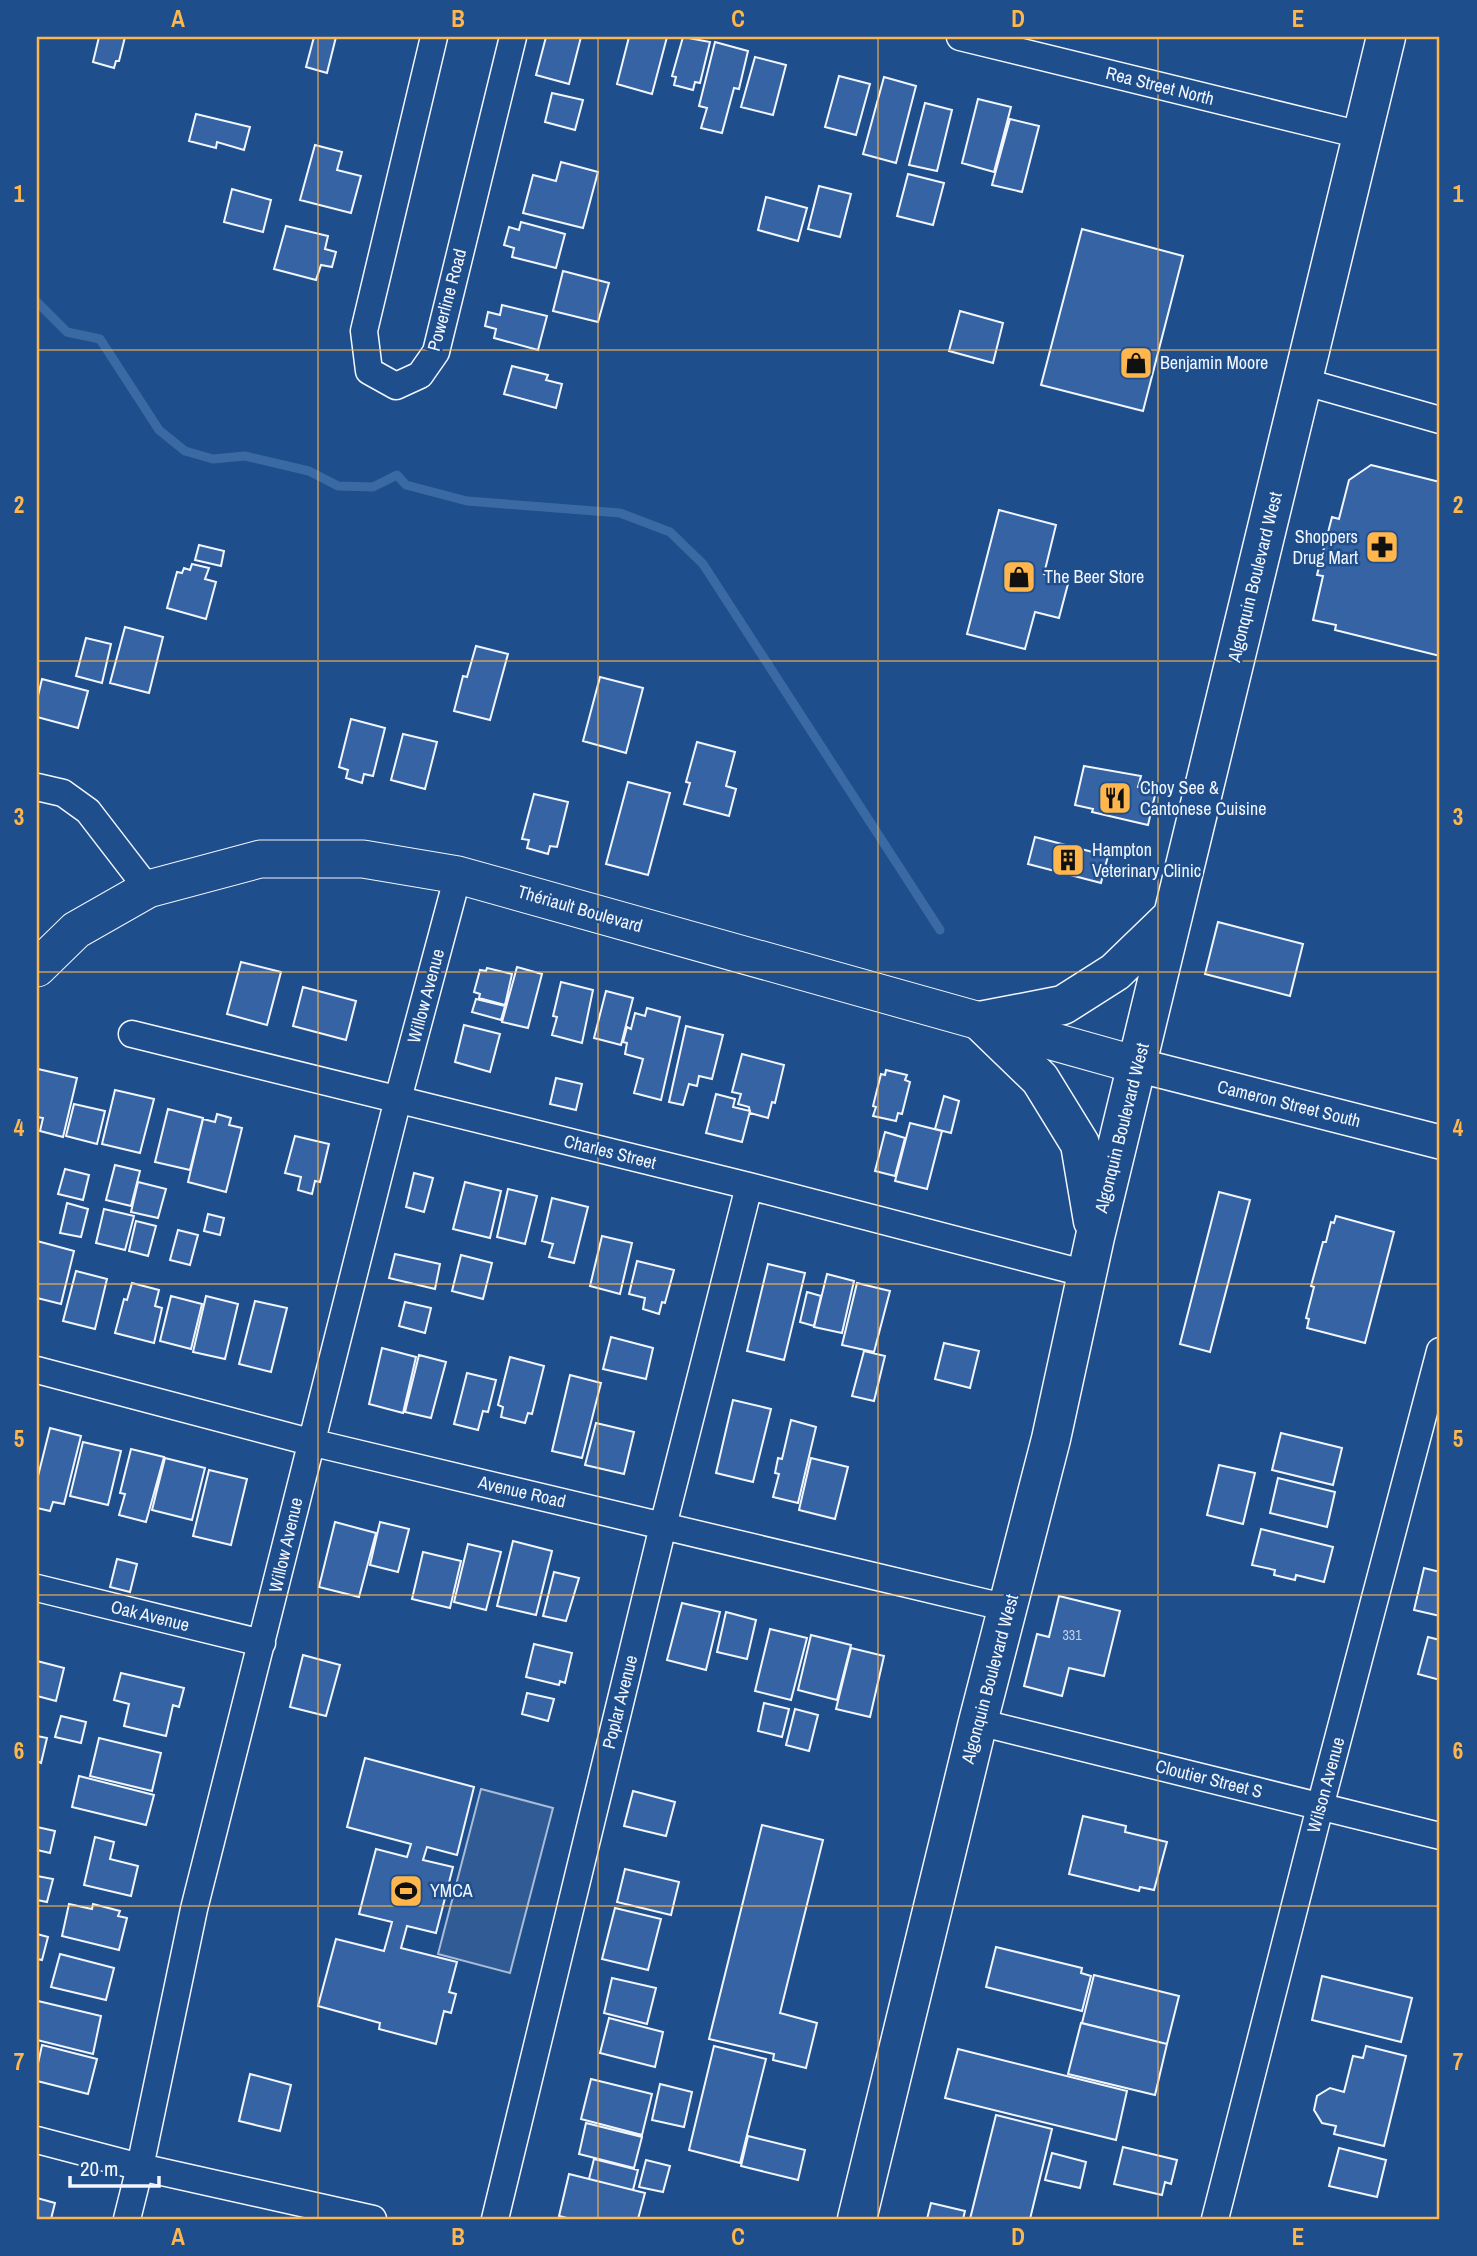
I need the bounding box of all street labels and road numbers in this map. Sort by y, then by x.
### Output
street label: Rea Street North [1103,60,1217,111]
street label: Powerline Road [421,246,472,354]
street label: Algonquin Boulevard West [1221,489,1288,666]
street label: Thériault Boulevard [515,879,645,938]
street label: Willow Avenue [401,946,450,1046]
street label: Algonquin Boulevard West [1088,1040,1155,1217]
street label: Cameron Street South [1215,1074,1363,1133]
street label: Charles Street [561,1128,659,1175]
street label: Avenue Road [475,1469,568,1514]
street label: Willow Avenue [262,1495,309,1595]
street label: Algonquin Boulevard West [955,1591,1024,1767]
street label: Oak Avenue [108,1594,192,1637]
street label: Poplar Avenue [596,1652,643,1751]
street label: Wilson Avenue [1301,1734,1350,1836]
street label: Cloutier Street S [1153,1753,1265,1804]

